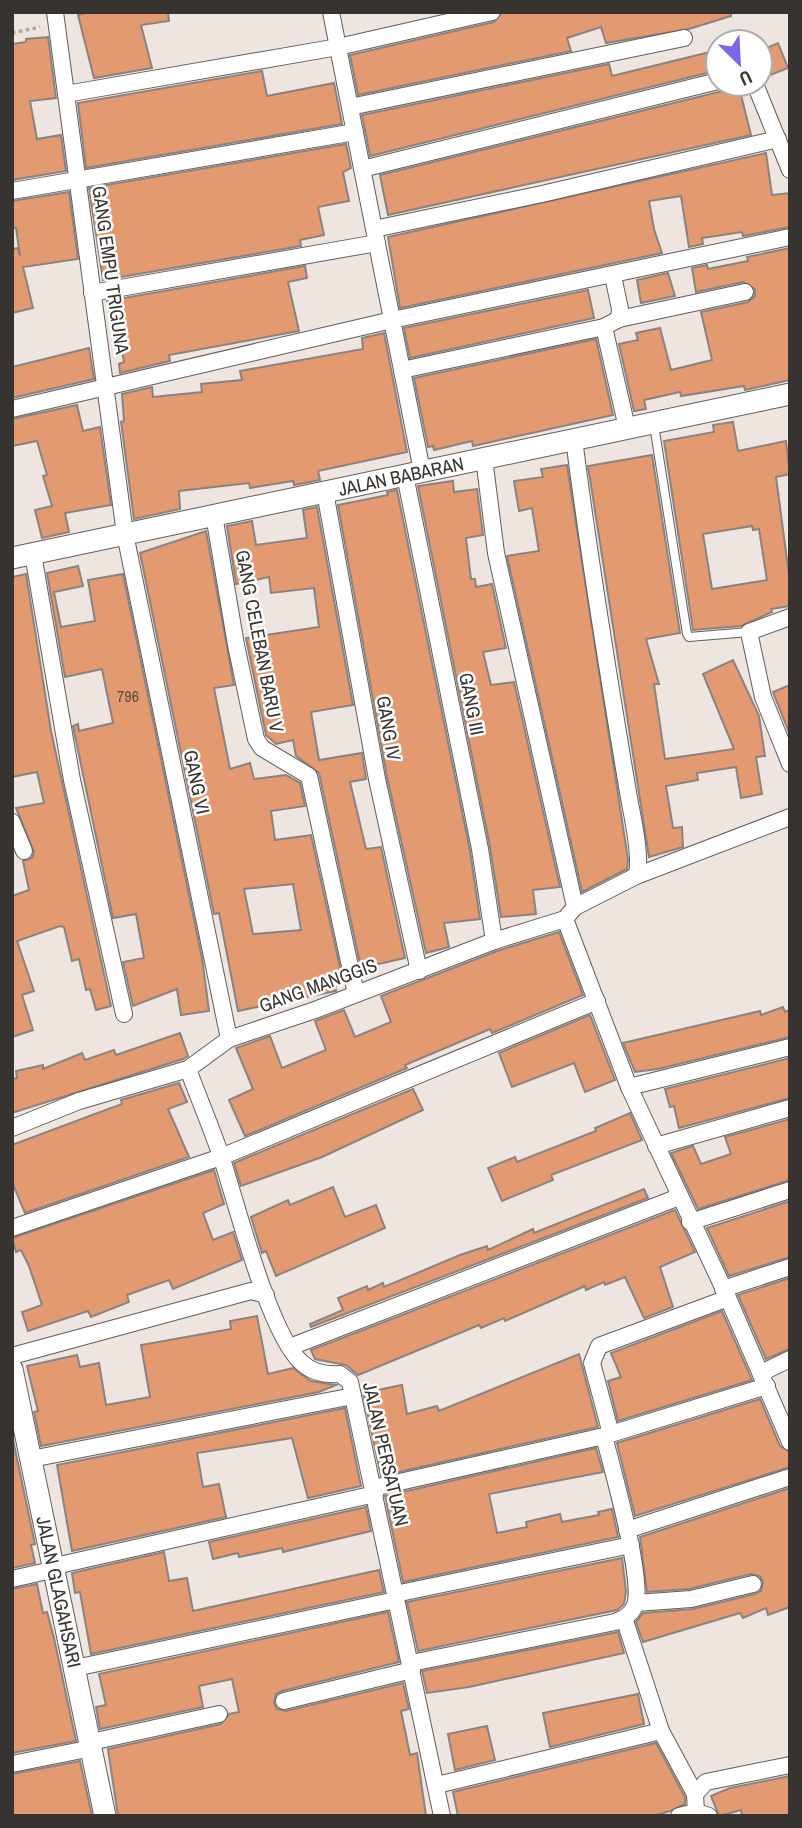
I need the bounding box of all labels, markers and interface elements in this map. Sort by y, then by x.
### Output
north arrow [704,28,774,98]
text: U [735,64,756,93]
street label: GANG EMPU TRIGUNA [86,184,136,356]
street label: JALAN BABARAN [336,450,466,502]
street label: GANG CELEBAN BARU V [230,548,291,735]
street label: GANG III [453,670,491,738]
house number: 796 [117,685,139,707]
street label: GANG IV [371,694,408,763]
street label: GANG VI [178,748,216,816]
street label: GANG MANGGIS [255,952,381,1018]
street label: JALAN PERSATUAN [357,1379,415,1529]
street label: JALAN GLAGAHSARI [30,1514,88,1670]

